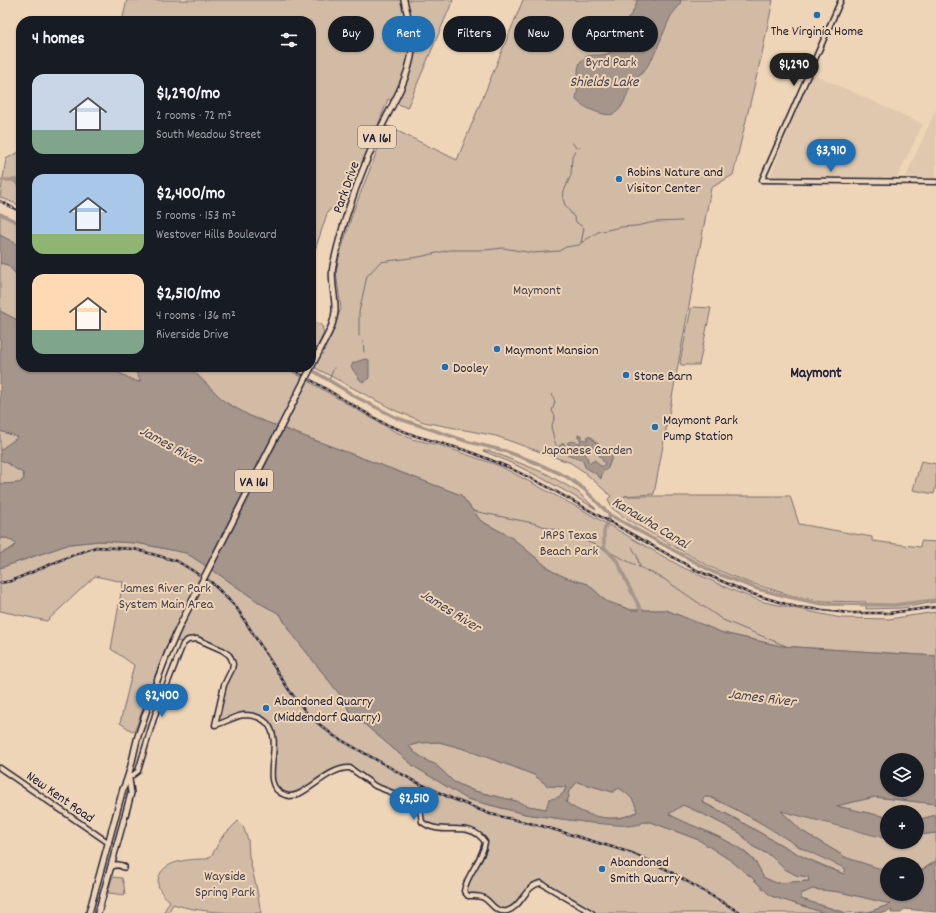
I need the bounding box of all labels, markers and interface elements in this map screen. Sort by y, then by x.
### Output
marker: The Virginia Home [812,10,822,20]
chip: Buy [328,16,374,52]
chip: Rent [382,16,435,52]
chip: Filters [443,16,506,52]
chip: New [514,16,564,52]
chip: Apartment [572,16,658,52]
place label: The Virginia Home [771,22,863,42]
text: 4 homes [32,28,85,52]
icon: filters [278,29,300,51]
park label: Byrd Park [585,53,637,73]
pin: $1,290 [761,53,827,87]
text: $1,290 [779,56,809,75]
water label: Shields Lake [569,72,640,94]
text: $1,290/mo [156,83,220,107]
icon: home [64,90,112,138]
text: 2 rooms · 72 m² [156,107,232,126]
text: South Meadow Street [156,126,261,145]
road number: VA 161 [358,126,396,148]
pin: $3,910 [798,139,864,173]
text: $3,910 [816,142,846,161]
street label: Park Drive [328,159,366,216]
place label: Robins Nature and Visitor Center [627,163,723,199]
marker: Robins Nature and Visitor Center [614,174,624,184]
text: $2,400/mo [156,183,225,207]
icon: home [64,190,112,238]
text: 5 rooms · 153 m² [156,207,236,226]
text: Westover Hills Boulevard [156,226,277,245]
park label: Maymont [513,281,561,301]
text: $2,510/mo [156,283,220,307]
icon: home [64,290,112,338]
text: 4 rooms · 136 m² [156,307,236,326]
text: Riverside Drive [156,326,228,345]
place label: Maymont Mansion [505,341,599,361]
marker: Maymont Mansion [492,344,502,354]
place label: Dooley [453,359,488,379]
marker: Dooley [440,362,450,372]
district label: Maymont [790,363,842,385]
place label: Stone Barn [634,367,692,387]
marker: Stone Barn [621,370,631,380]
place label: Maymont Park Pump Station [663,411,738,447]
water label: James River [135,421,206,473]
marker: Maymont Park Pump Station [650,422,660,432]
park label: Japanese Garden [542,441,632,461]
road number: VA 161 [235,470,273,492]
water label: Kanawha Canal [607,492,694,556]
park label: JRPS Texas Beach Park [540,526,598,562]
park label: James River Park System Main Area [119,579,214,615]
water label: James River [415,584,486,640]
pin: $2,400 [129,684,195,718]
water label: James River [727,684,798,714]
text: $2,400 [145,687,179,706]
place label: Abandoned Quarry (Middendorf Quarry) [274,692,381,728]
marker: Abandoned Quarry (Middendorf Quarry) [261,703,271,713]
map controls [880,753,924,901]
button: layers [880,753,924,797]
street label: New Kent Road [22,767,98,828]
pin: $2,510 [381,787,447,821]
text: $2,510 [399,790,429,809]
button: + [880,805,924,849]
place label: Abandoned Smith Quarry [610,853,680,889]
button: − [880,857,924,901]
marker: Abandoned Smith Quarry [597,864,607,874]
park label: Wayside Spring Park [195,867,255,903]

